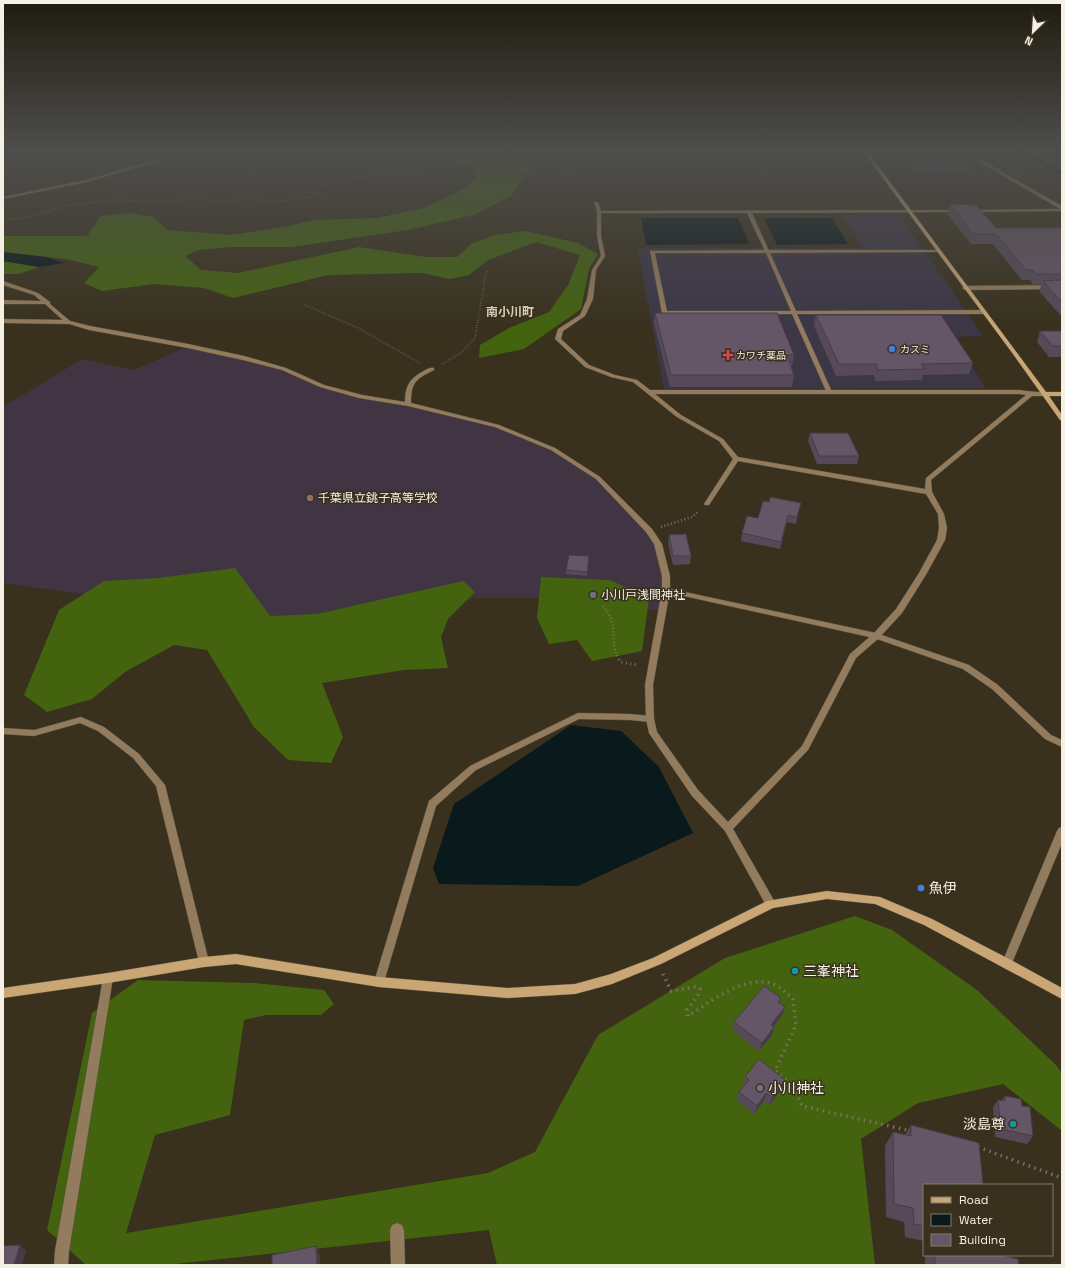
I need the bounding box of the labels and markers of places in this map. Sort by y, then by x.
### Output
place label: カスミ [900,343,930,356]
marker: カスミ [887,344,897,354]
place label: カワチ薬品 [736,349,786,362]
marker: カワチ薬品 [723,350,733,360]
place label: 千葉県立銚子高等学校 [318,490,438,506]
marker: 千葉県立銚子高等学校 [305,493,315,503]
place label: 小川戸浅間神社 [601,587,685,603]
marker: 小川戸浅間神社 [588,590,598,600]
place label: 魚伊 [929,879,957,897]
marker: 魚伊 [916,883,926,893]
place label: 三峯神社 [803,962,859,980]
marker: 三峯神社 [790,966,800,976]
place label: 小川神社 [768,1079,824,1097]
marker: 小川神社 [755,1083,765,1093]
place label: 淡島尊 [963,1115,1005,1133]
marker: 淡島尊 [1008,1119,1018,1129]

